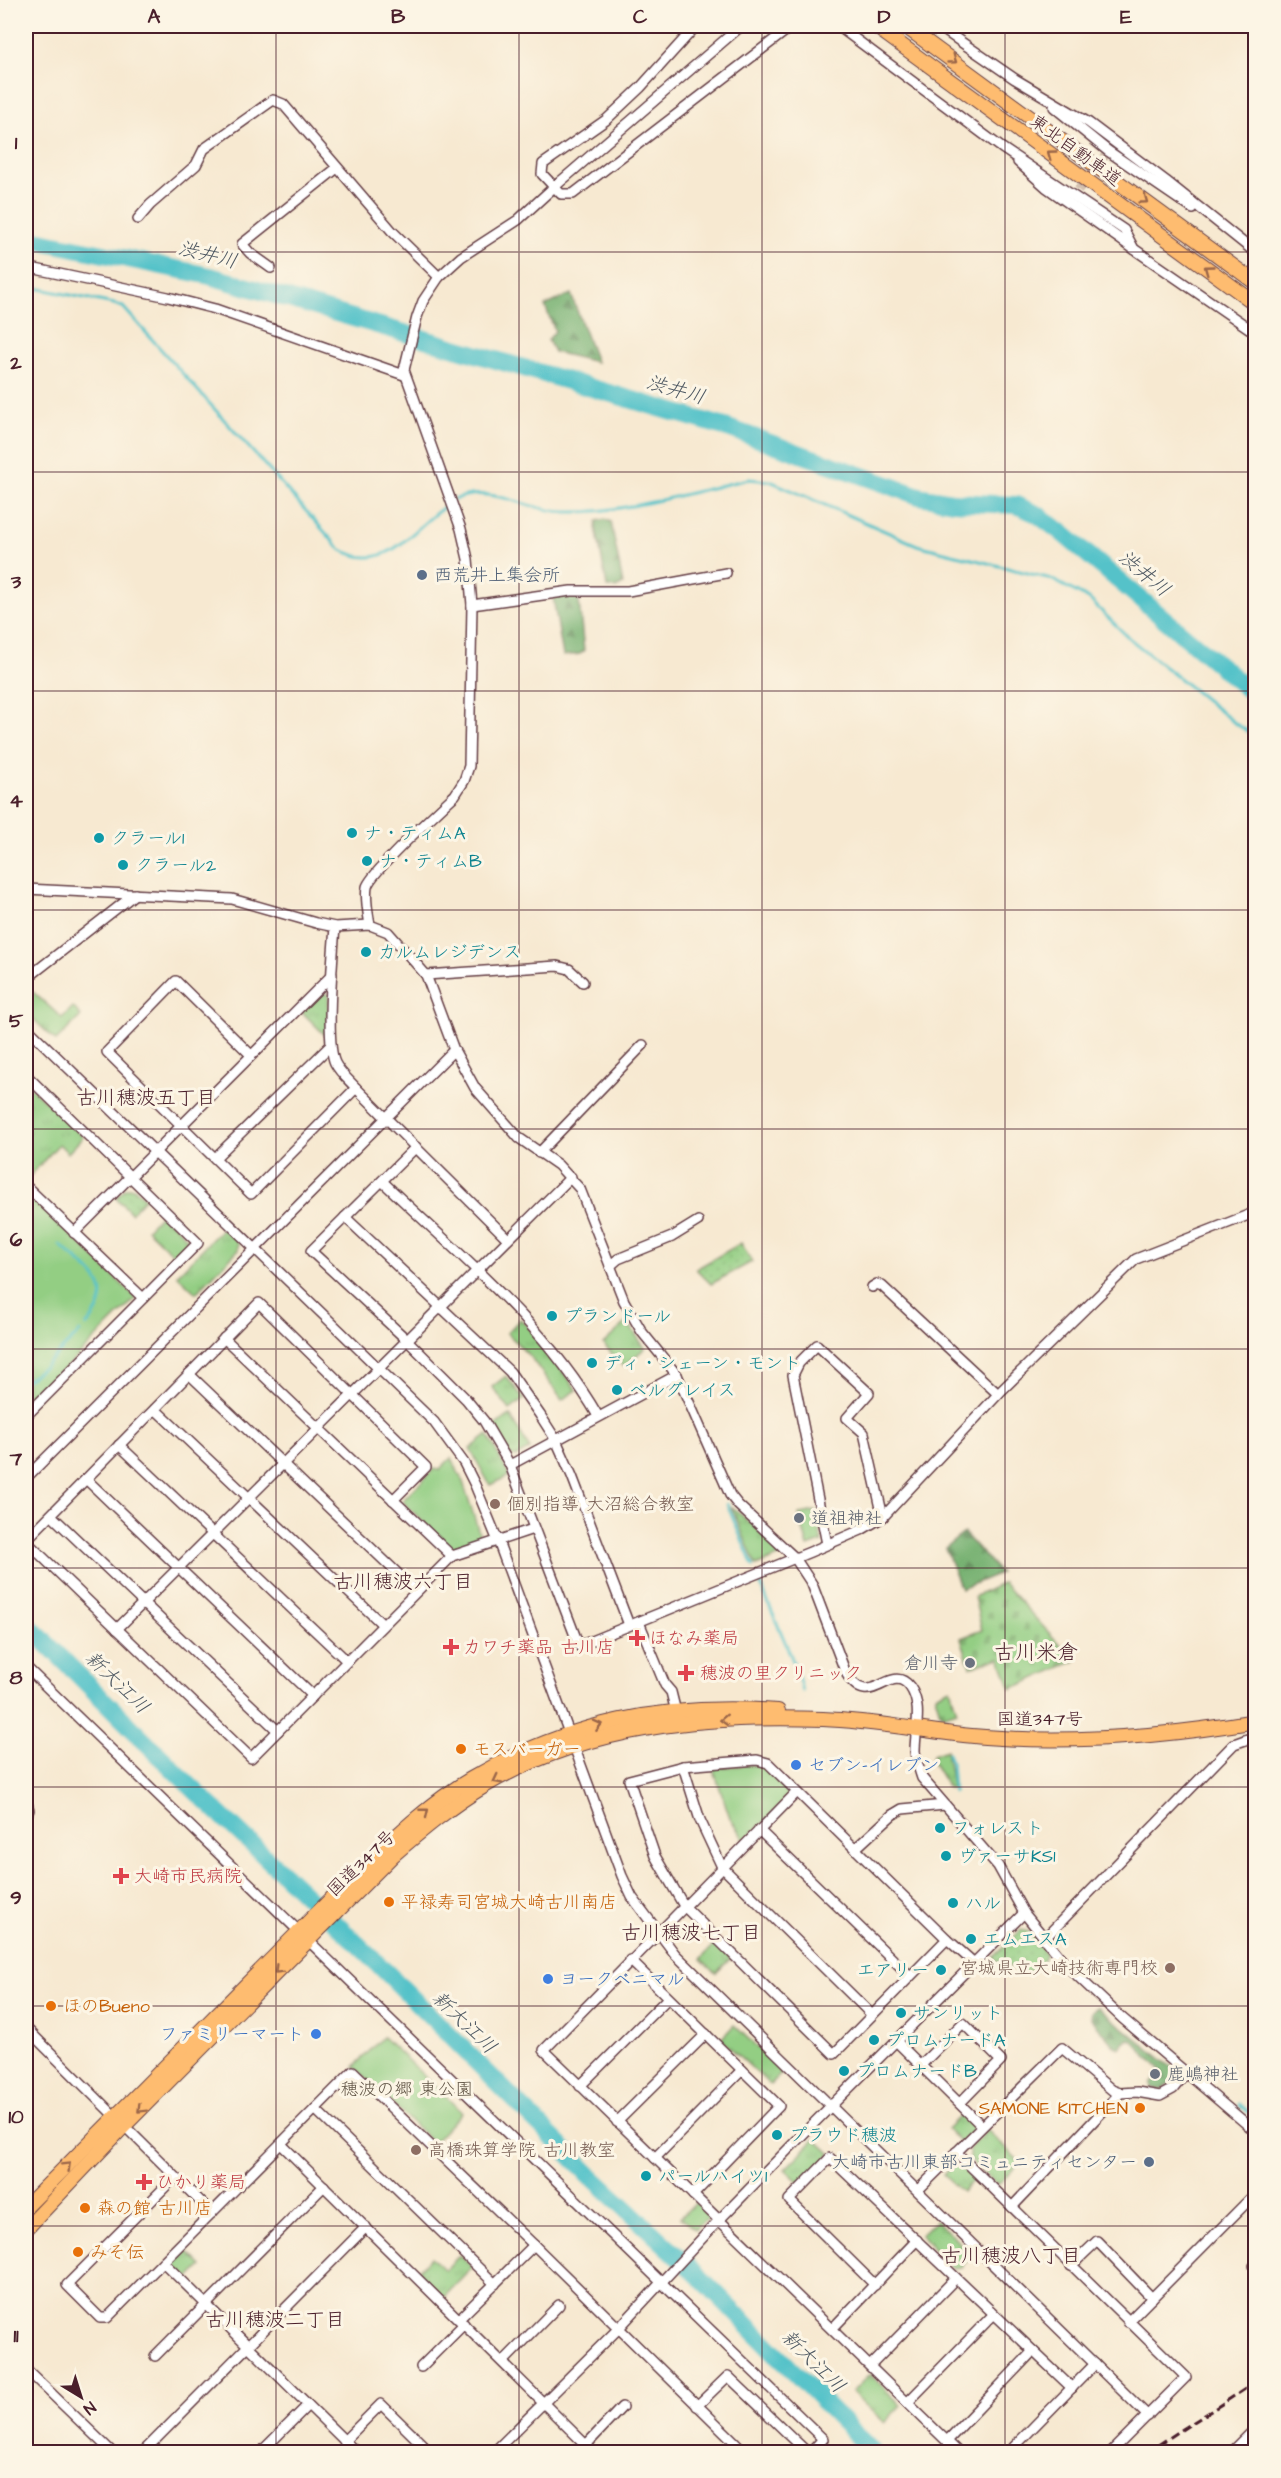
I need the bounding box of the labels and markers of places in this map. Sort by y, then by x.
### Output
place label: 西荒井上集会所 [434,563,560,588]
marker: 西荒井上集会所 [415,568,429,582]
place label: ナ・ティムA [364,821,466,846]
place label: クラール1 [111,826,184,851]
marker: ナ・ティムA [345,826,359,840]
marker: クラール1 [92,831,106,845]
place label: ナ・ティムB [379,849,482,874]
place label: クラール2 [135,853,217,878]
marker: ナ・ティムB [360,854,374,868]
marker: クラール2 [116,858,130,872]
place label: カルムレジデンス [378,940,521,965]
marker: カルムレジデンス [359,945,373,959]
place label: プランドール [564,1304,671,1329]
marker: プランドール [545,1309,559,1323]
place label: ディ・シェーン・モント [604,1351,801,1376]
marker: ディ・シェーン・モント [585,1356,599,1370]
place label: ベルグレイス [629,1378,736,1403]
marker: ベルグレイス [610,1383,624,1397]
place label: 個別指導 大沼総合教室 [507,1492,694,1517]
marker: 個別指導 大沼総合教室 [488,1497,502,1511]
place label: 道祖神社 [811,1506,883,1531]
marker: 道祖神社 [792,1511,806,1525]
place label: ほなみ薬局 [649,1626,739,1651]
marker: ほなみ薬局 [630,1631,644,1645]
place label: カワチ薬品 古川店 [463,1635,614,1660]
marker: カワチ薬品 古川店 [444,1640,458,1654]
place label: 倉川寺 [904,1651,958,1676]
marker: 倉川寺 [963,1656,977,1670]
place label: 穂波の里クリニック [700,1661,862,1686]
marker: 穂波の里クリニック [677,1664,695,1682]
place label: モスバーガー [473,1737,581,1762]
marker: モスバーガー [454,1742,468,1756]
place label: セブン-イレブン [808,1753,940,1778]
marker: セブン-イレブン [789,1758,803,1772]
place label: フォレスト [952,1816,1043,1841]
marker: フォレスト [933,1821,947,1835]
place label: ヴァーサKS1 [958,1844,1056,1869]
marker: ヴァーサKS1 [939,1849,953,1863]
place label: 大崎市民病院 [134,1864,242,1889]
marker: 大崎市民病院 [112,1867,130,1885]
place label: 平禄寿司宮城大崎古川南店 [401,1890,617,1915]
place label: ハル [965,1891,1001,1916]
marker: 平禄寿司宮城大崎古川南店 [382,1895,396,1909]
marker: ハル [946,1896,960,1910]
place label: エムエスA [983,1927,1067,1952]
marker: エムエスA [964,1932,978,1946]
place label: 宮城県立大崎技術専門校 [960,1956,1158,1981]
place label: エアリー [857,1958,929,1983]
marker: 宮城県立大崎技術専門校 [1163,1961,1177,1975]
marker: エアリー [934,1963,948,1977]
place label: ヨークベニマル [560,1967,685,1992]
marker: ヨークベニマル [541,1972,555,1986]
place label: ほのBueno [63,1994,150,2019]
marker: ほのBueno [44,1999,58,2013]
place label: サンリット [913,2001,1003,2026]
marker: サンリット [894,2006,908,2020]
place label: ファミリーマート [160,2022,304,2047]
marker: ファミリーマート [309,2027,323,2041]
place label: プロムナードA [886,2028,1006,2053]
marker: プロムナードA [867,2033,881,2047]
place label: プロムナードB [856,2059,977,2084]
place label: 鹿嶋神社 [1167,2062,1239,2087]
marker: プロムナードB [837,2064,851,2078]
marker: 鹿嶋神社 [1148,2067,1162,2081]
place label: SAMONE KITCHEN [978,2096,1128,2121]
marker: SAMONE KITCHEN [1133,2101,1147,2115]
place label: プラウド穂波 [789,2123,897,2148]
marker: プラウド穂波 [770,2128,784,2142]
place label: 高橋珠算学院 古川教室 [428,2138,615,2163]
marker: 高橋珠算学院 古川教室 [409,2143,423,2157]
place label: 大崎市古川東部コミュニティセンター [832,2150,1137,2175]
marker: 大崎市古川東部コミュニティセンター [1142,2155,1156,2169]
place label: パールハイツ1 [658,2164,767,2189]
marker: パールハイツ1 [639,2169,653,2183]
place label: ひかり薬局 [156,2170,246,2195]
marker: ひかり薬局 [137,2175,151,2189]
place label: 森の館 古川店 [97,2196,212,2221]
marker: 森の館 古川店 [78,2201,92,2215]
place label: みそ伝 [90,2240,144,2265]
marker: みそ伝 [71,2245,85,2259]

